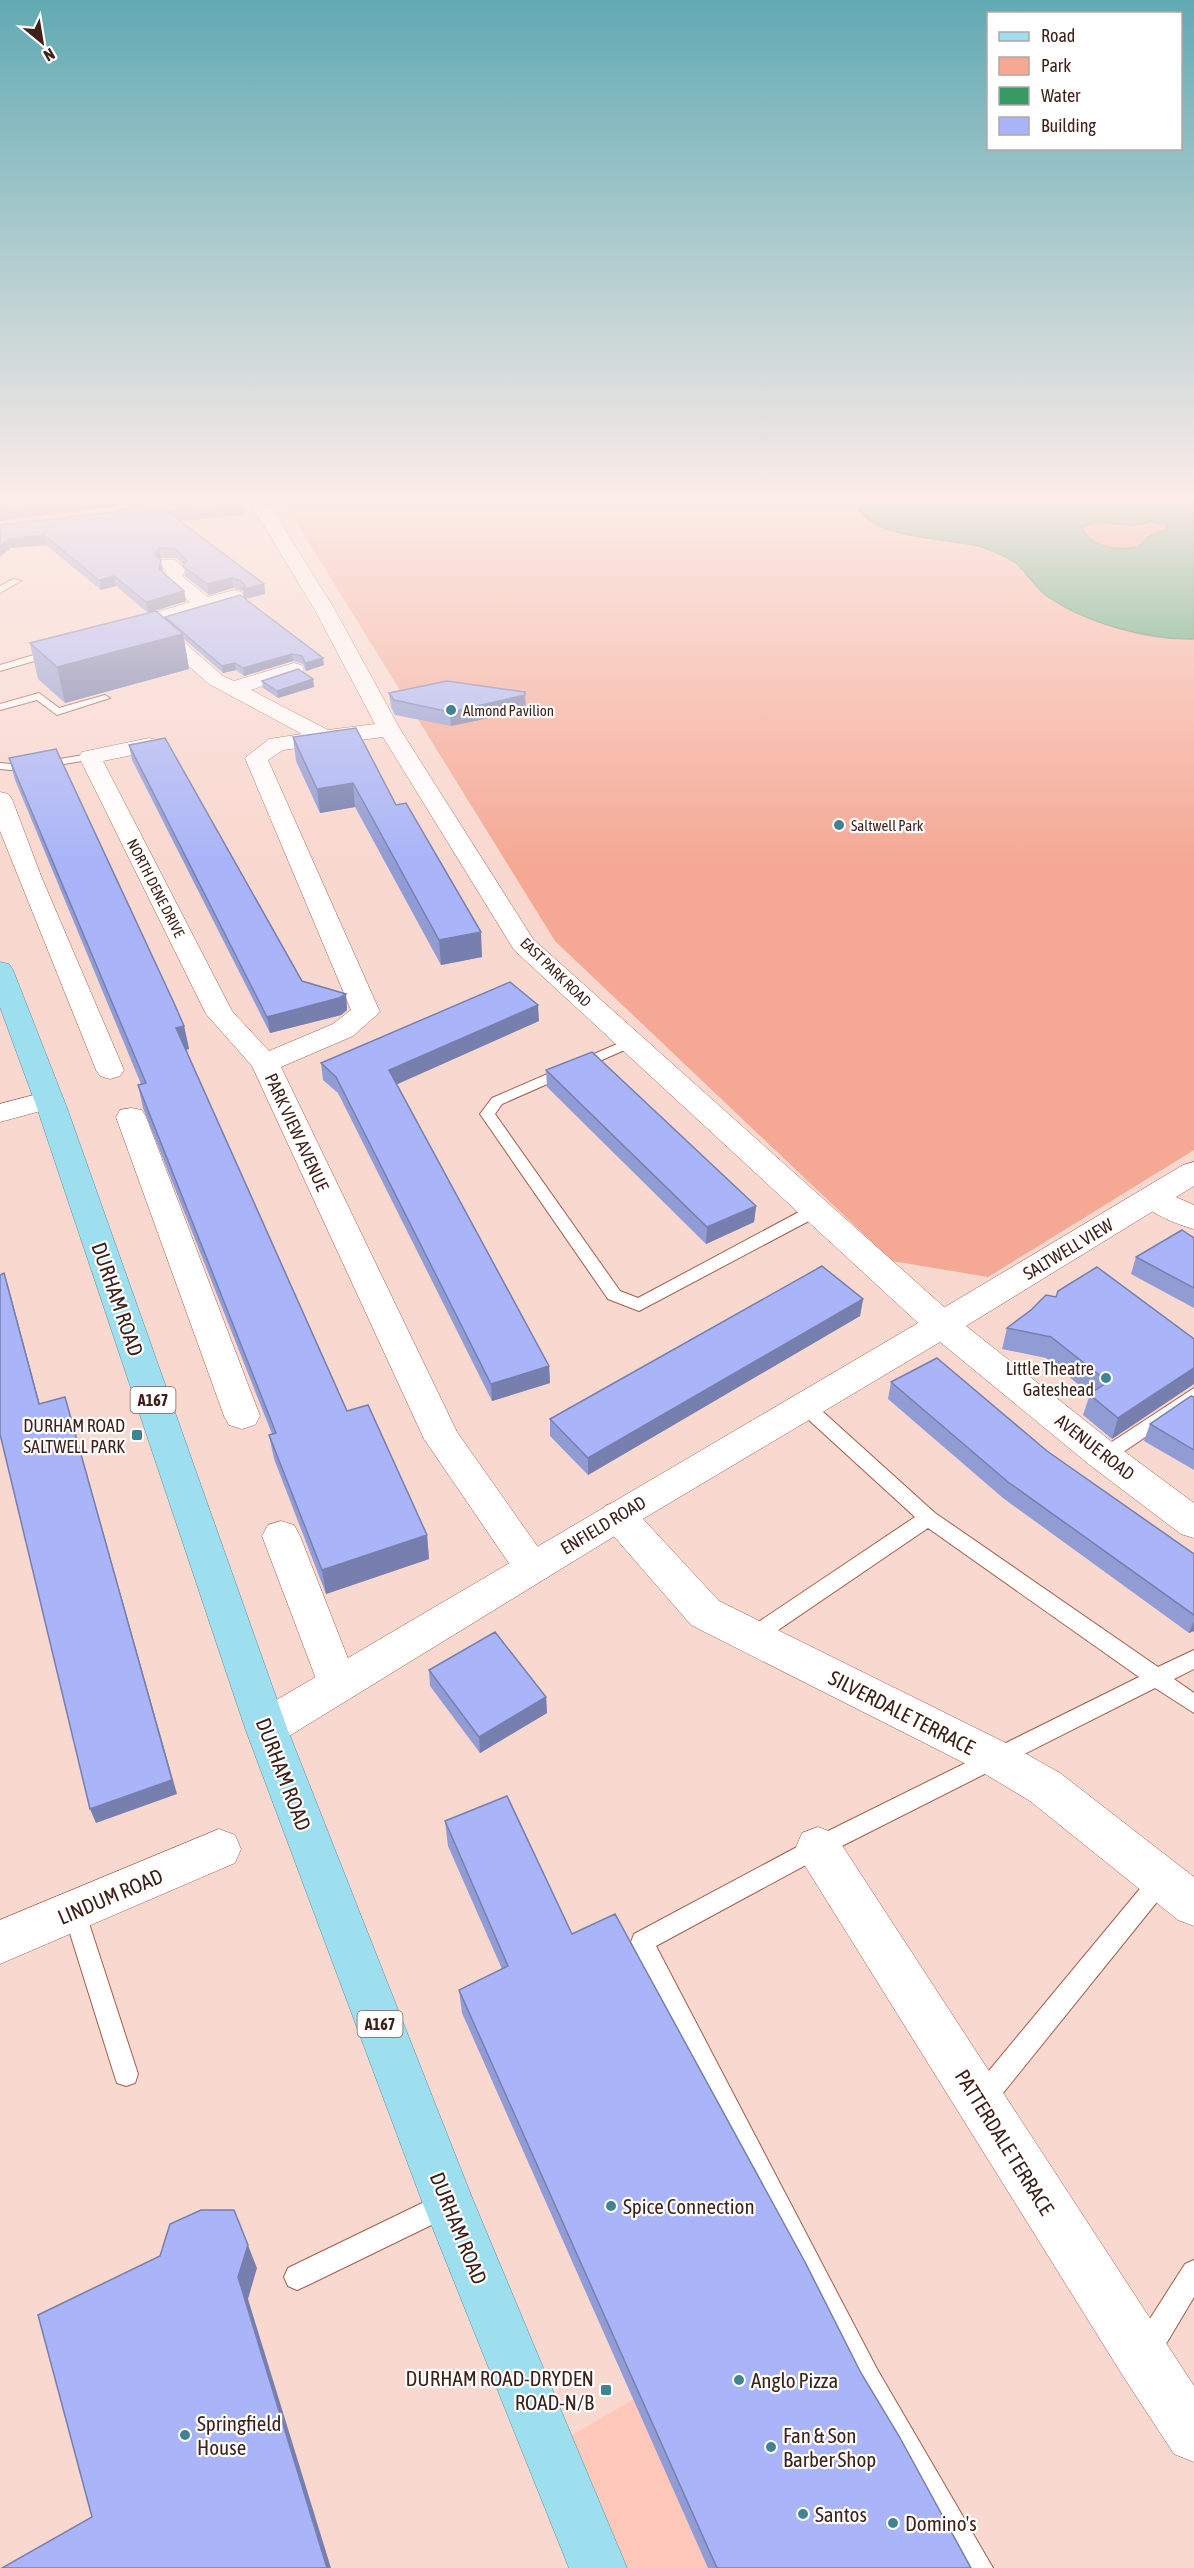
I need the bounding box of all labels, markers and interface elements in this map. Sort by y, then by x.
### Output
north arrow [12,12,72,72]
legend [987,12,1182,150]
text: Road [1041,25,1075,46]
text: N [41,45,58,65]
text: Park [1041,55,1071,76]
text: Water [1041,85,1081,106]
text: Building [1041,115,1096,136]
place label: Almond Pavilion [463,702,554,719]
marker: Almond Pavilion [444,703,458,717]
place label: Saltwell Park [851,817,924,834]
marker: Saltwell Park [832,818,846,832]
street label: NORTH DENE DRIVE [124,836,188,941]
street label: EAST PARK ROAD [517,934,595,1010]
street label: PARK VIEW AVENUE [261,1070,334,1195]
street label: SALTWELL VIEW [1019,1214,1117,1284]
street label: DURHAM ROAD [87,1239,149,1359]
place label: Little Theatre Gateshead [1006,1358,1094,1400]
marker: Little Theatre Gateshead [1099,1371,1113,1385]
road number: A167 [130,1387,176,1413]
street label: AVENUE ROAD [1051,1410,1139,1484]
place label: DURHAM ROAD SALTWELL PARK [23,1415,125,1457]
marker: DURHAM ROAD SALTWELL PARK [130,1428,144,1442]
street label: ENFIELD ROAD [557,1491,649,1559]
street label: SILVERDALE TERRACE [825,1665,979,1759]
street label: DURHAM ROAD [252,1714,316,1834]
street label: LINDUM ROAD [54,1863,166,1929]
road number: A167 [358,2011,403,2037]
street label: PATTERDALE TERRACE [951,2065,1059,2219]
street label: DURHAM ROAD [426,2168,492,2288]
place label: Spice Connection [623,2194,755,2218]
marker: Spice Connection [604,2199,618,2213]
place label: DURHAM ROAD-DRYDEN ROAD-N/B [406,2366,594,2414]
place label: Anglo Pizza [751,2368,838,2392]
marker: Anglo Pizza [732,2373,746,2387]
marker: DURHAM ROAD-DRYDEN ROAD-N/B [599,2383,613,2397]
place label: Springfield House [197,2411,281,2459]
place label: Fan & Son Barber Shop [783,2423,876,2471]
marker: Springfield House [178,2428,192,2442]
marker: Fan & Son Barber Shop [764,2440,778,2454]
place label: Santos [815,2502,867,2526]
marker: Santos [796,2507,810,2521]
place label: Domino's [905,2511,977,2535]
marker: Domino's [886,2516,900,2530]

